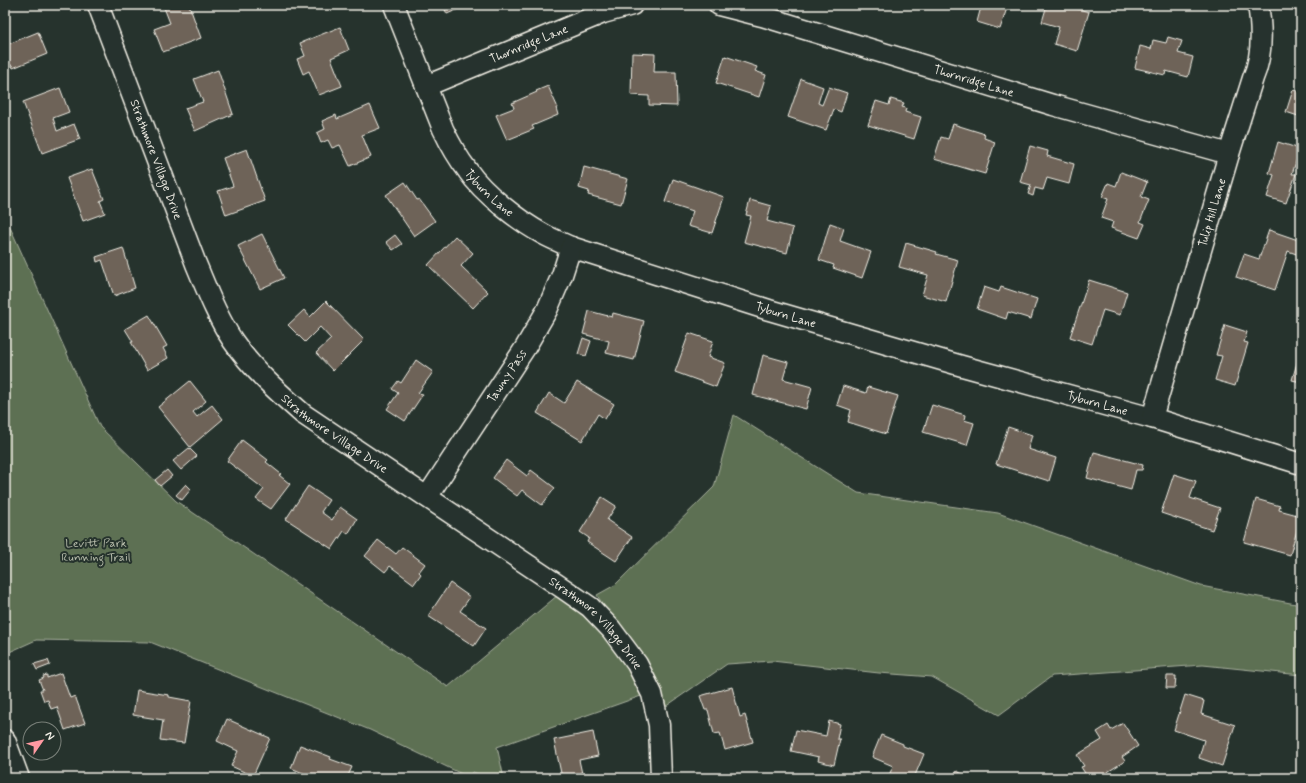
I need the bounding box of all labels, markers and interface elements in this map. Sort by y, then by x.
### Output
street label: Thornridge Lane [487,21,571,68]
street label: Thornridge Lane [931,62,1016,102]
street label: Strathmore Village Drive [125,97,185,222]
street label: Tyburn Lane [460,166,517,221]
street label: Tulip Hill Lane [1195,177,1230,249]
street label: Tyburn Lane [753,299,818,332]
street label: Tawny Pass [484,346,531,406]
street label: Tyburn Lane [1065,388,1129,420]
street label: Strathmore Village Drive [277,391,391,478]
park label: Levitt Park Running Trail [61,536,131,567]
street label: Strathmore Village Drive [545,574,645,672]
north arrow [22,721,62,761]
text: N [42,729,57,743]

